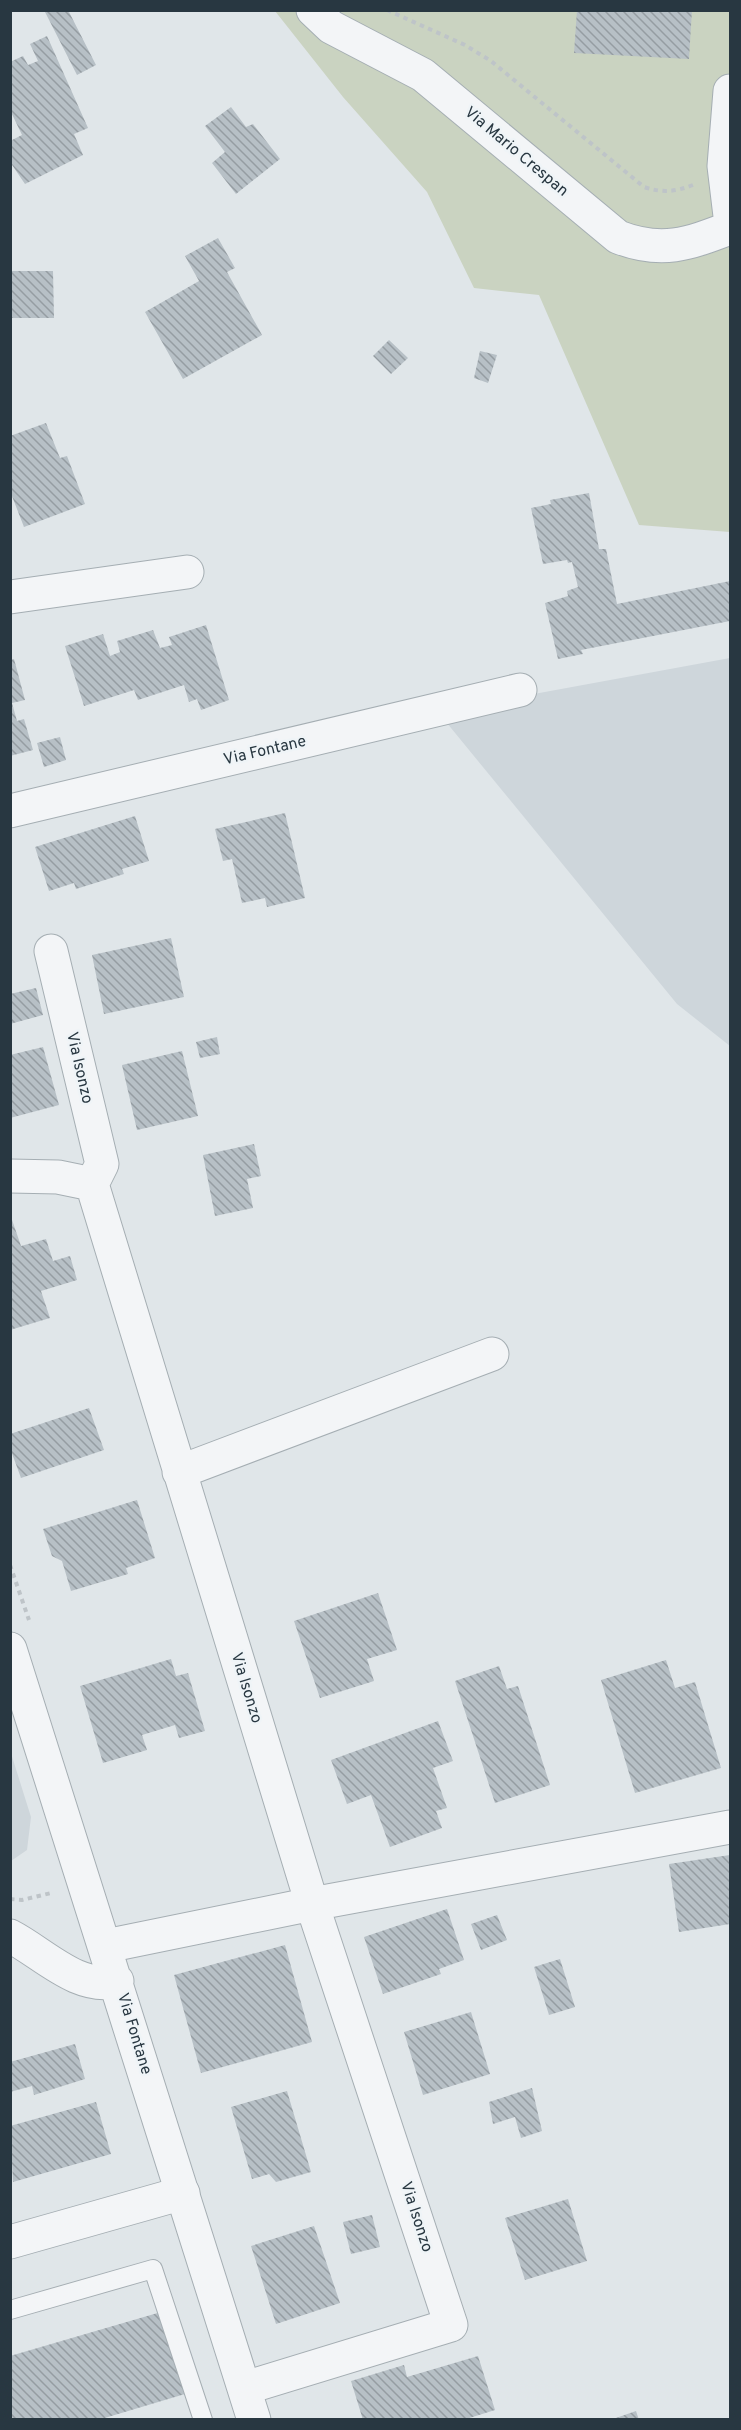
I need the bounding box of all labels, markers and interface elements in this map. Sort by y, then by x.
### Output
street label: Via Mario Crespan [460,103,572,201]
street label: Via Fontane [222,732,308,770]
street label: Via Isonzo [61,1030,97,1106]
street label: Via Isonzo [226,1650,266,1726]
street label: Via Fontane [112,1991,156,2077]
street label: Via Isonzo [395,2179,437,2255]

